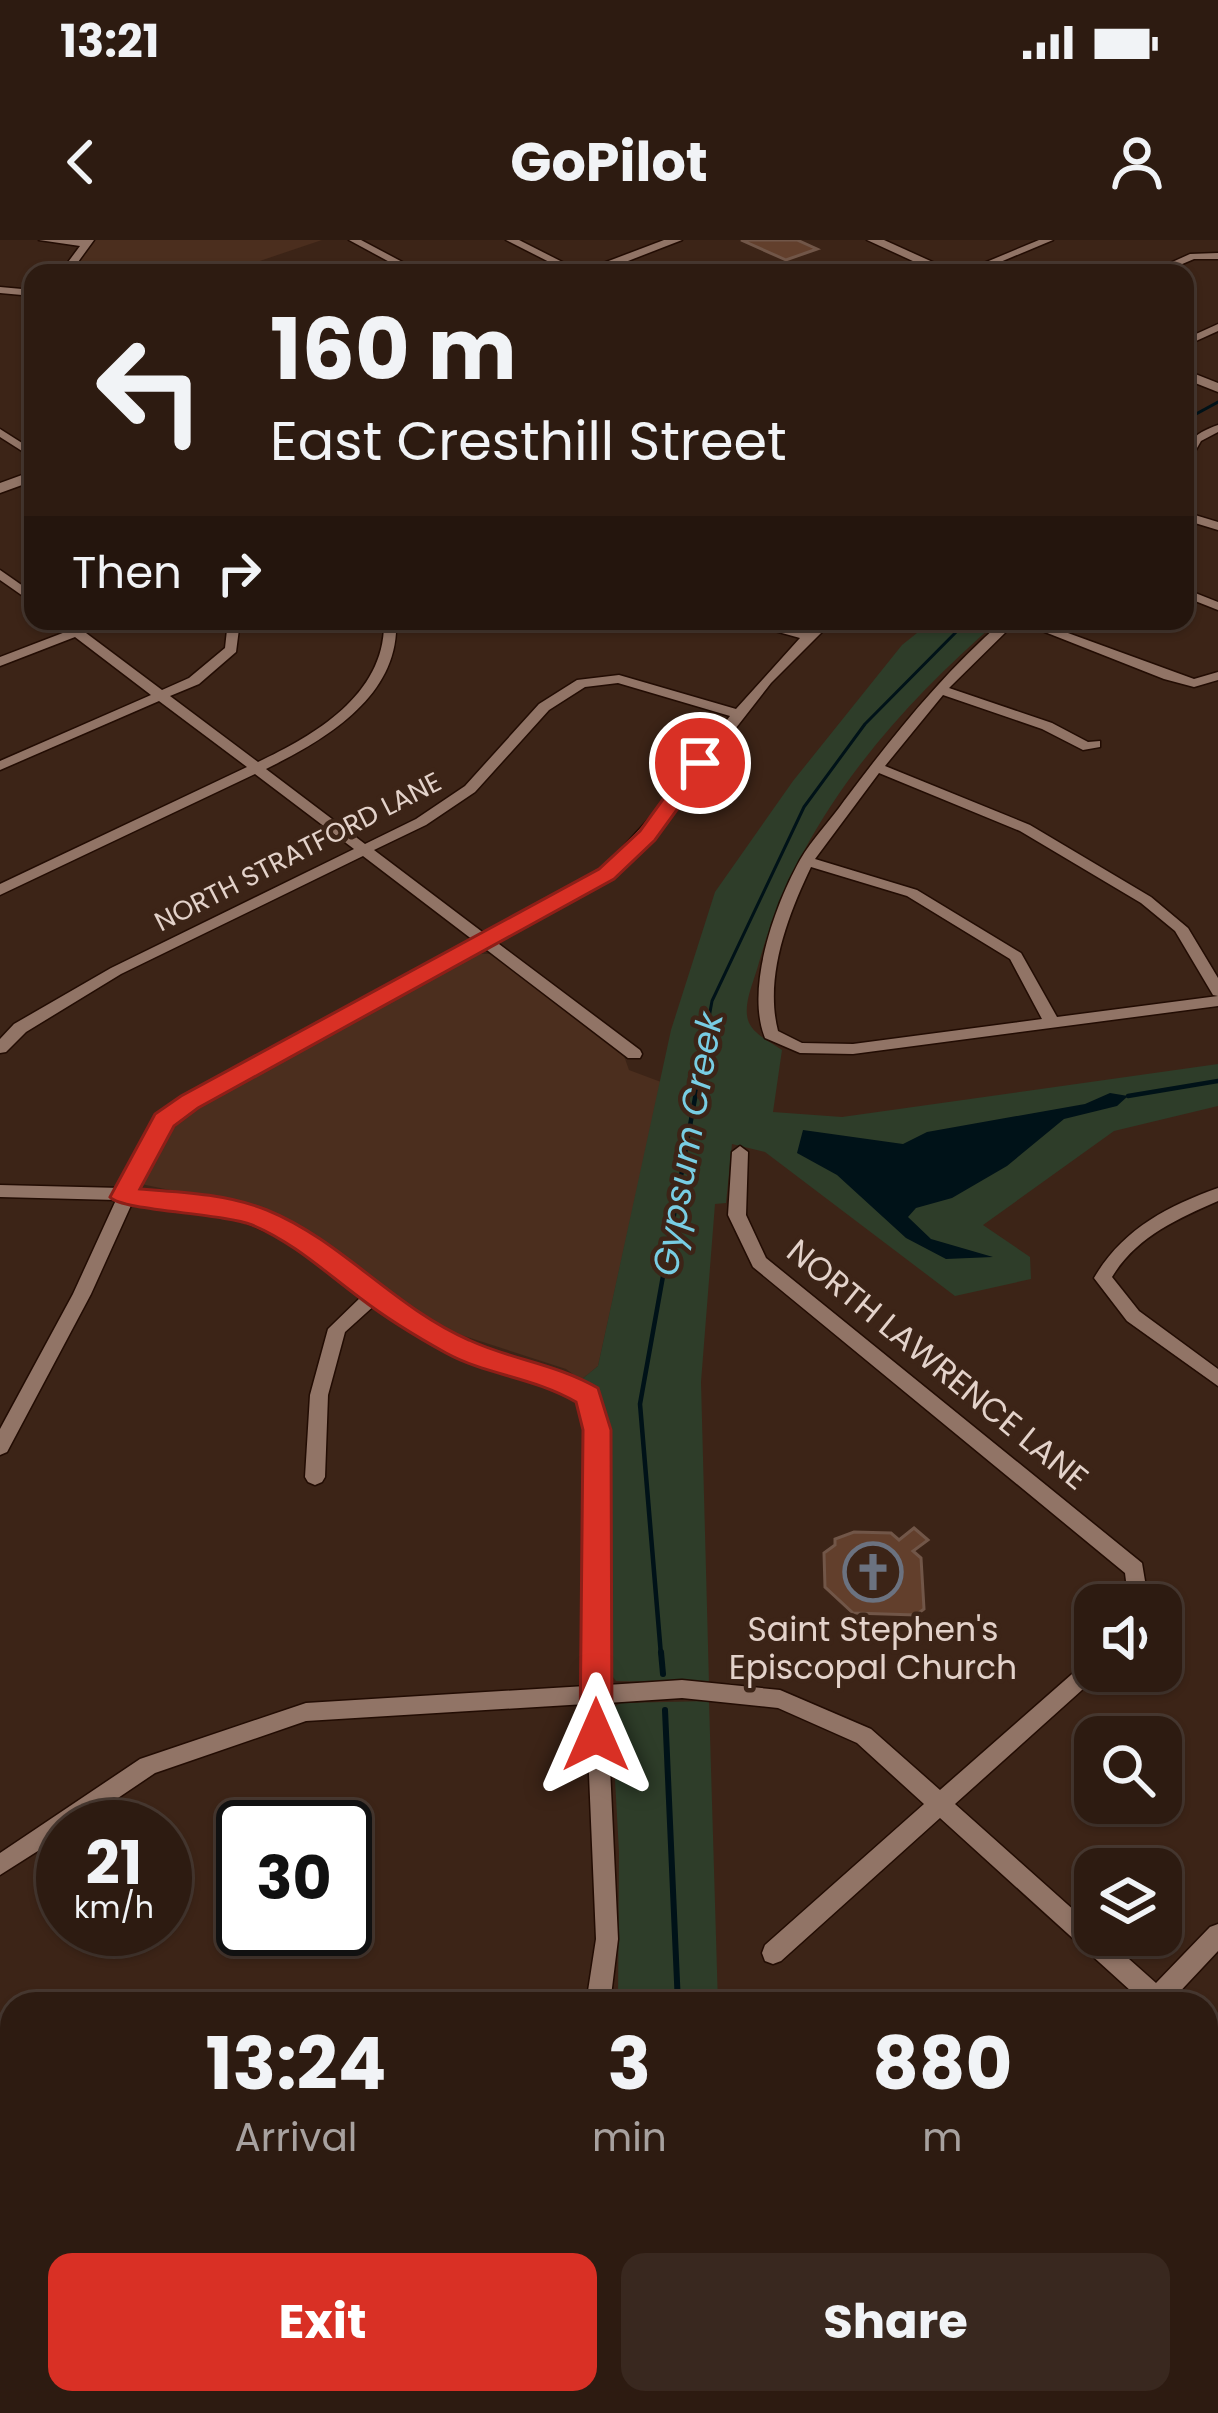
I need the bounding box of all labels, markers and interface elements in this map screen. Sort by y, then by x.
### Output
text: 13:21 [60,10,160,73]
text: GoPilot [510,124,708,200]
icon: back [48,129,114,195]
icon: person [1104,129,1170,195]
text: 160 m [270,291,517,408]
icon: left [72,312,228,468]
text: East Cresthill Street [270,403,787,479]
icon: right [206,540,272,606]
text: Then [72,541,182,604]
pin [649,712,751,814]
icon: arrive [667,730,733,796]
street label: NORTH STRATFORD LANE [148,763,447,940]
water label: Gypsum Creek [639,1007,736,1280]
street label: NORTH LAWRENCE LANE [777,1228,1098,1501]
church icon: Saint Stephen's Episcopal Church [842,1541,904,1603]
map controls [1074,1584,1182,1956]
button: sound [1074,1584,1182,1692]
place label: Saint Stephen's Episcopal Church [729,1606,1017,1691]
position arrow [533,1672,659,1798]
button: search [1074,1716,1182,1824]
speed limit sign: 30 [216,1800,372,1956]
text: 21 [86,1821,142,1905]
button: layers [1074,1848,1182,1956]
text: km/h [74,1886,154,1929]
text: 13:24 [206,2013,386,2114]
text: 3 [608,2013,651,2114]
text: 880 [872,2013,1012,2114]
text: Arrival [235,2110,357,2165]
text: min [592,2110,667,2165]
text: m [922,2110,962,2165]
button: Exit [48,2253,597,2391]
button: Share [621,2253,1170,2391]

